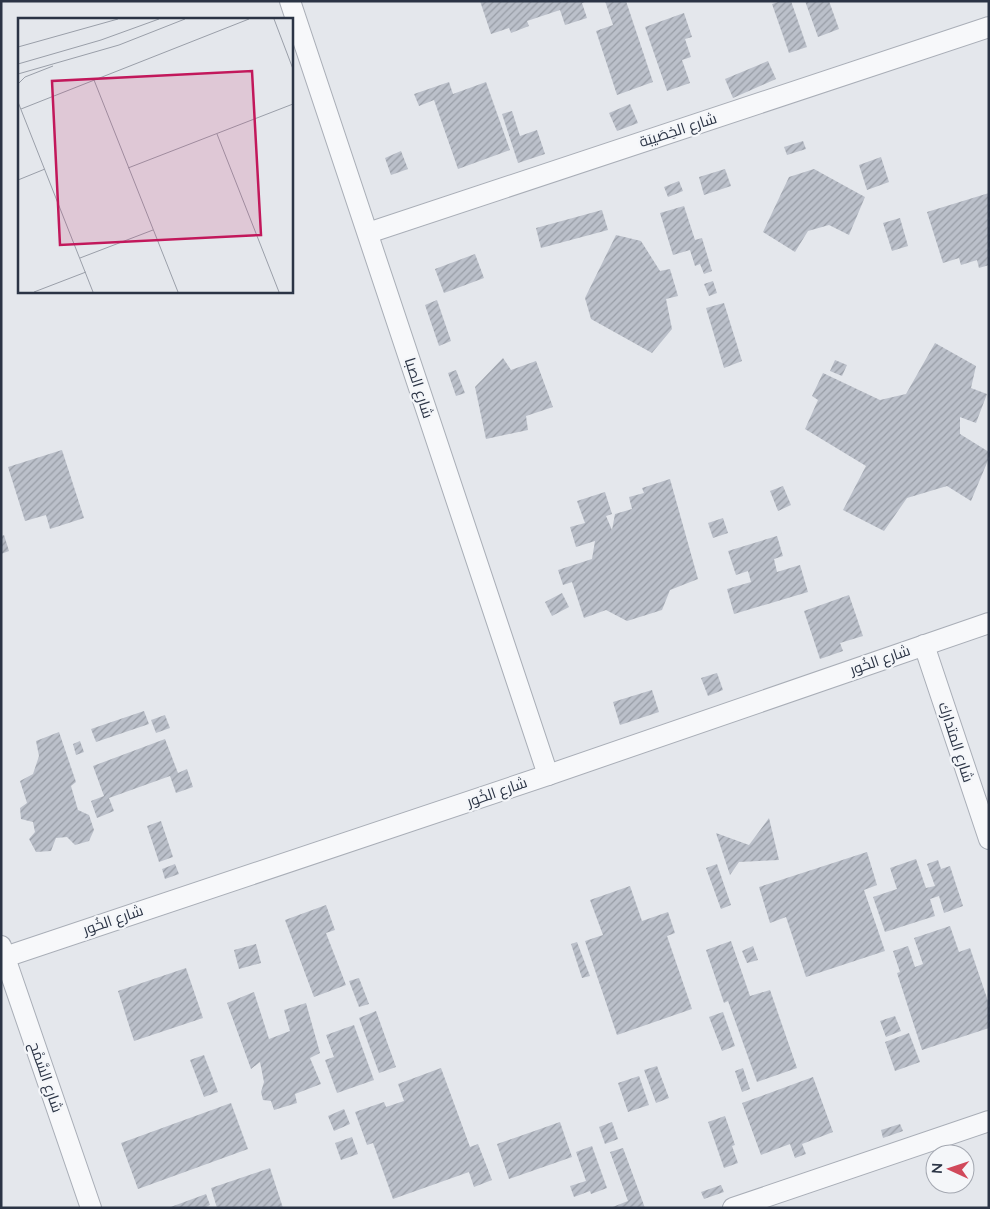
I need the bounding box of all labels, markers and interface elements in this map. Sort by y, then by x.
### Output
inset map [18,18,292,292]
street label: شارع الخِصَيبَة [637,108,720,153]
street label: شارع الصبا [399,355,438,421]
street label: شارع الخُور [846,640,913,681]
street label: شارع المتدارك [933,699,978,785]
street label: شارع الخُور [463,772,530,813]
street label: شارع الخُور [79,900,146,941]
street label: شارع السَّمْح [24,1039,67,1115]
north arrow [925,1144,975,1194]
text: N [928,1162,945,1174]

